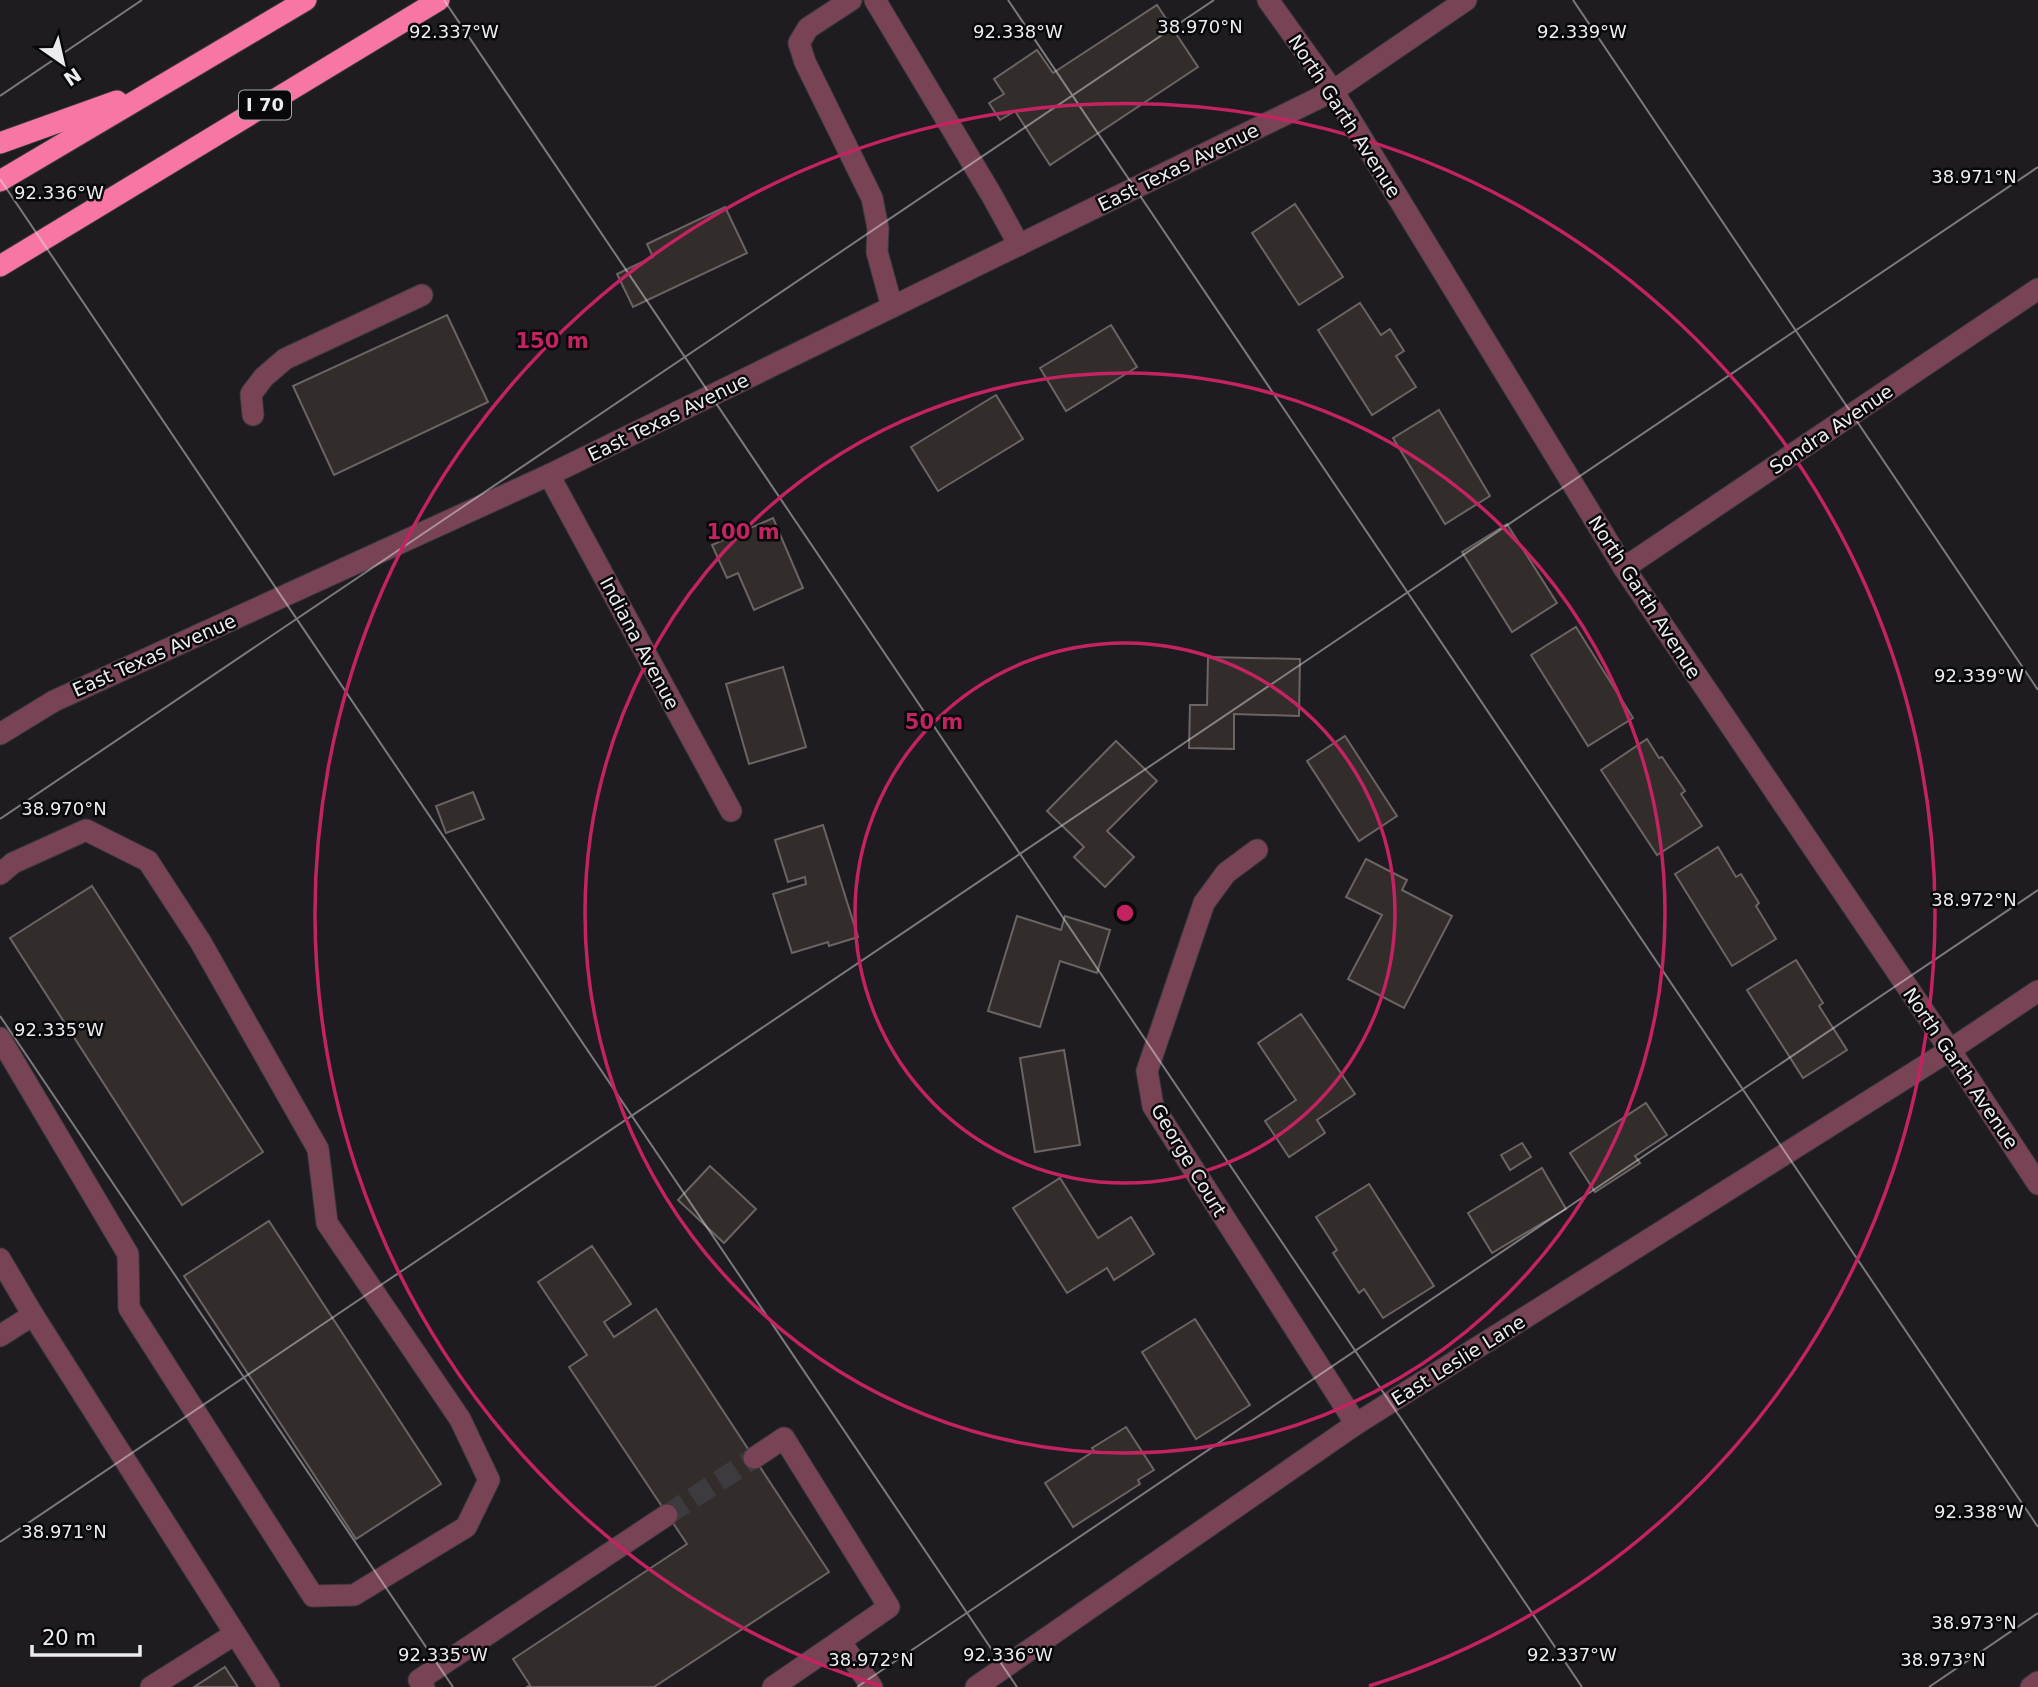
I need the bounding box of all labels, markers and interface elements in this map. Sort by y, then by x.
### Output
text: 38.970°N [1157,16,1243,37]
text: 92.337°W [409,21,499,42]
text: 92.338°W [973,21,1063,42]
text: 92.339°W [1537,21,1627,42]
north arrow [28,28,98,98]
street label: North Garth Avenue [1284,31,1406,201]
text: N [60,64,85,91]
road number: I 70 [239,90,291,120]
street label: East Texas Avenue [1094,118,1262,216]
text: 38.971°N [1931,166,2017,187]
text: 92.336°W [14,182,104,203]
text: 150 m [515,329,589,353]
street label: East Texas Avenue [584,368,752,466]
street label: Sondra Avenue [1765,380,1897,478]
street label: North Garth Avenue [1584,512,1706,682]
text: 100 m [706,520,780,544]
street label: Indiana Avenue [596,573,684,713]
street label: East Texas Avenue [69,609,239,701]
text: 92.339°W [1934,665,2024,686]
text: 50 m [905,710,963,734]
text: 38.970°N [21,798,107,819]
text: 38.972°N [1931,889,2017,910]
centre of rings [1113,901,1137,925]
street label: North Garth Avenue [1899,983,2023,1153]
text: 92.335°W [14,1019,104,1040]
street label: George Court [1147,1100,1231,1220]
street label: East Leslie Lane [1387,1310,1529,1410]
text: 92.338°W [1934,1501,2024,1522]
text: 38.971°N [21,1521,107,1542]
text: 38.973°N [1931,1612,2017,1633]
scale bar [32,1614,140,1658]
text: 20 m [42,1626,96,1650]
text: 92.335°W [398,1644,488,1665]
text: 92.336°W [963,1644,1053,1665]
text: 92.337°W [1527,1644,1617,1665]
text: 38.972°N [828,1649,914,1670]
text: 38.973°N [1900,1649,1986,1670]

